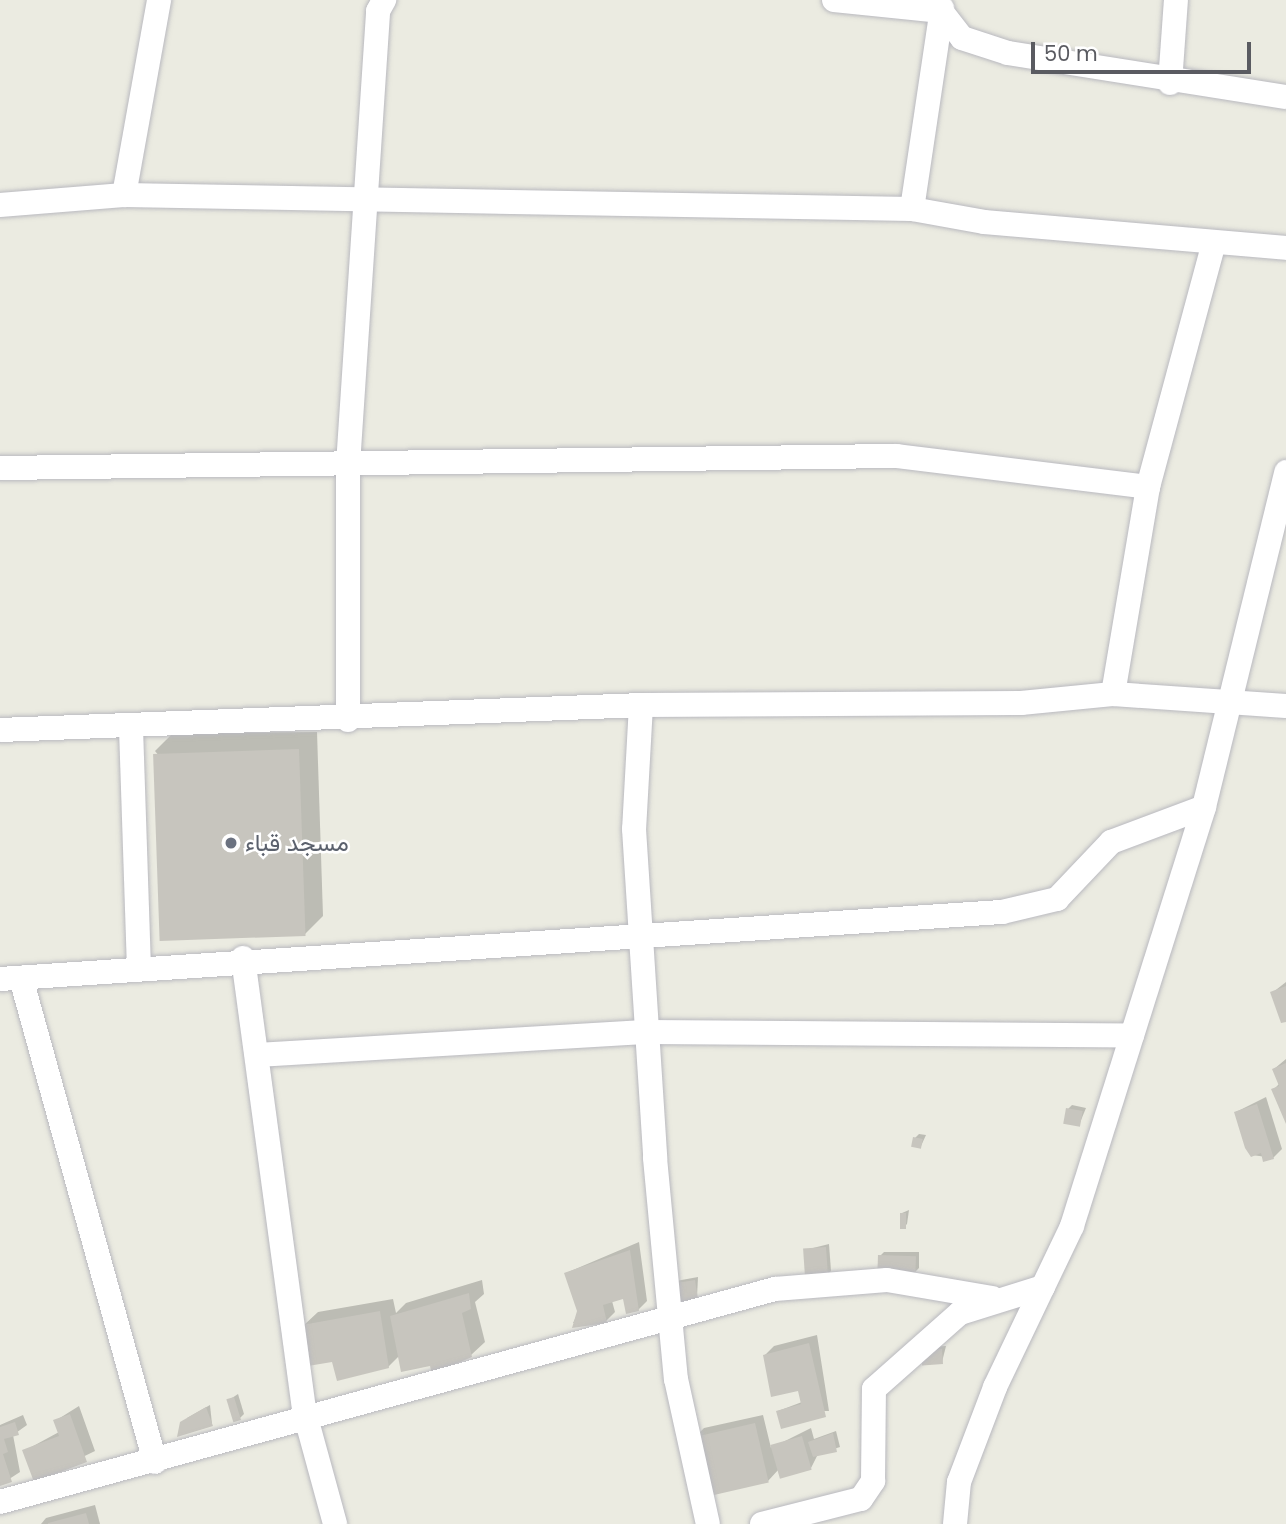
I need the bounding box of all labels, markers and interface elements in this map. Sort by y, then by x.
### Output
scale bar [1034,28,1254,72]
text: 50 m [1044,39,1098,68]
place label: مسجد قباء [245,829,349,857]
marker: مسجد قباء [223,835,239,851]

